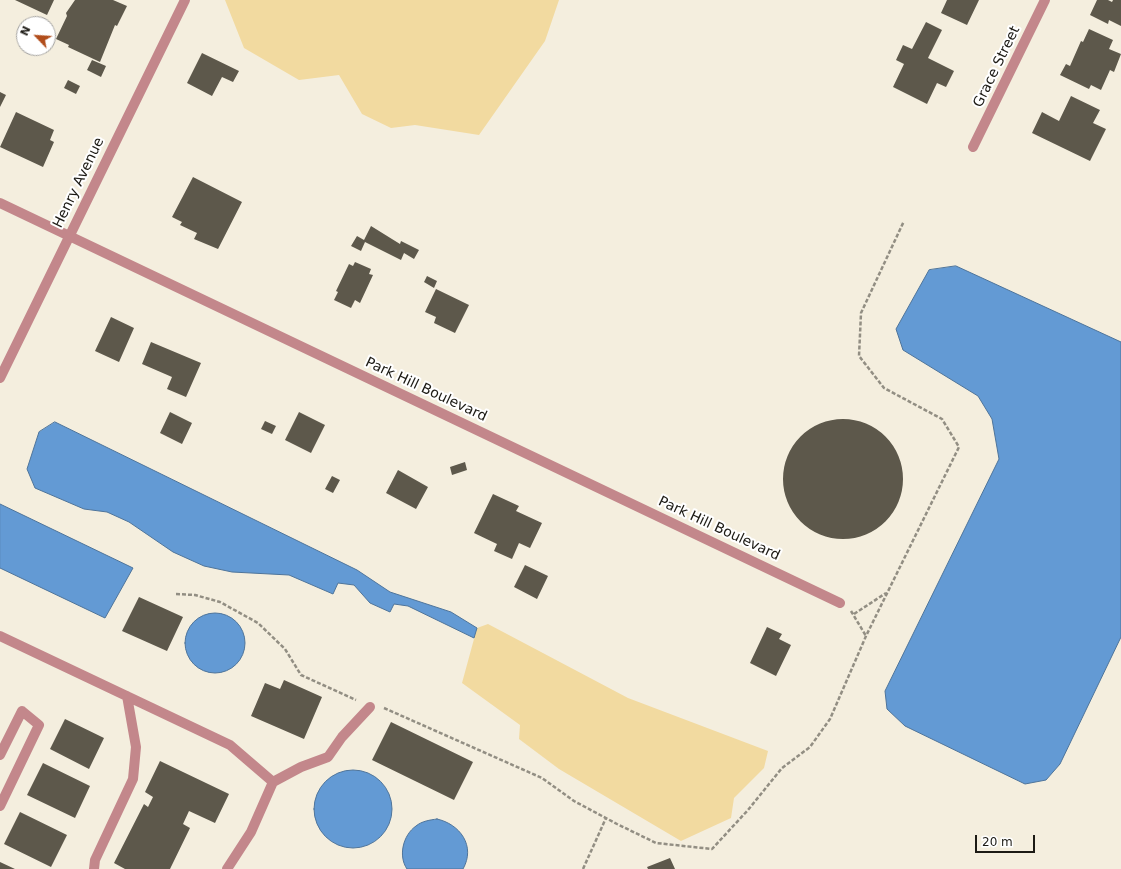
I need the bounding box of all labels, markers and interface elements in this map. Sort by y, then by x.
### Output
north arrow [16,16,56,56]
text: N [18,24,33,38]
street label: Grace Street [970,24,1024,110]
street label: Henry Avenue [50,135,108,231]
street label: Park Hill Boulevard [363,354,489,426]
street label: Park Hill Boulevard [656,493,782,565]
scale bar [977,827,1037,853]
text: 20 m [982,835,1013,849]

